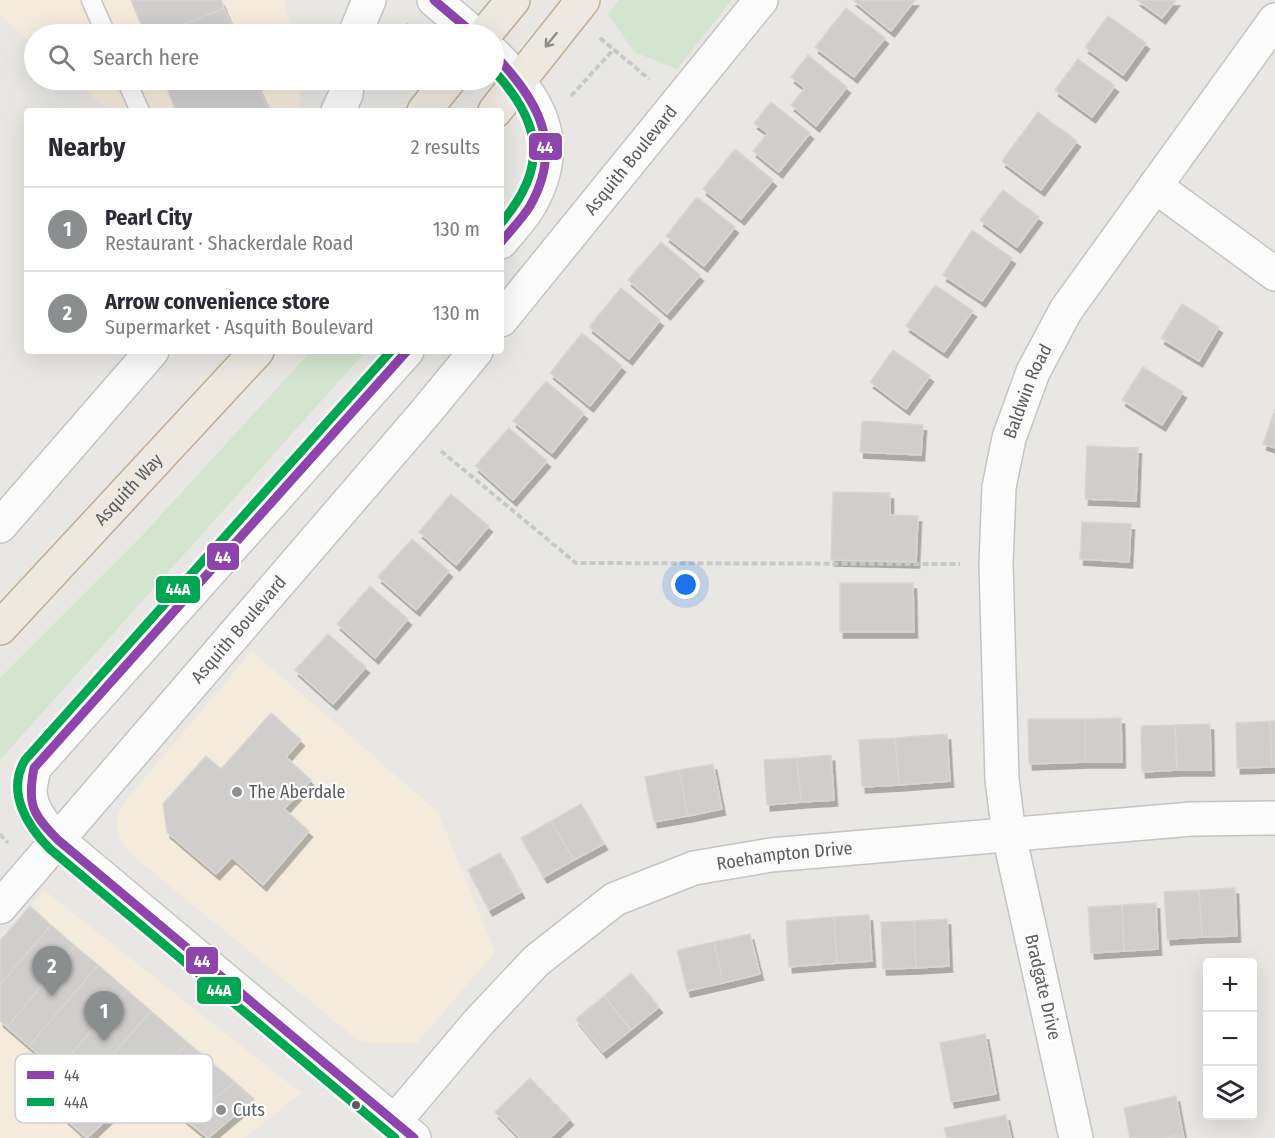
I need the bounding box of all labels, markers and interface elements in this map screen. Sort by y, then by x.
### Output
search box [24,24,504,90]
one-way arrow [545,32,558,48]
icon: search [45,41,78,74]
text: Search here [93,44,199,71]
street label: Asquith Boulevard [580,101,682,219]
text: Nearby [48,132,125,163]
line badge: 44 [528,132,563,161]
text: 2 results [411,135,480,159]
text: 44 [537,138,553,157]
text: Pearl City [105,204,192,231]
text: 1 [63,217,72,241]
text: 130 m [433,217,480,241]
text: Restaurant · Shackerdale Road [105,231,353,255]
text: Arrow convenience store [105,288,330,315]
text: 2 [63,301,72,325]
text: 130 m [433,301,480,325]
text: Supermarket · Asquith Boulevard [105,315,374,339]
street label: Baldwin Road [999,340,1057,442]
street label: Asquith Way [90,449,167,530]
line badge: 44 [206,542,240,571]
text: 44 [215,548,231,567]
your location [671,570,700,599]
street label: Asquith Boulevard [186,571,291,688]
line badge: 44A [155,575,201,604]
text: 44A [165,580,191,599]
place label: The Aberdale [249,781,346,803]
marker: The Aberdale [230,785,244,799]
street label: Roehampton Drive [715,837,853,875]
street label: Bradgate Drive [1020,932,1066,1042]
pin: 2 [32,946,72,996]
line badge: 44 [185,946,219,975]
text: 44 [194,952,210,971]
map controls [1203,958,1257,1120]
button: + [1203,958,1257,1012]
line badge: 44A [196,976,242,1005]
text: 44A [206,981,232,1000]
pin: 1 [84,992,124,1041]
button: − [1203,1012,1257,1066]
legend [15,1054,213,1123]
text: 44 [64,1066,80,1085]
button: layers [1203,1066,1257,1120]
text: 44A [64,1093,88,1112]
place label: Cuts [233,1099,265,1121]
unlabelled marker [350,1099,362,1111]
marker: Cuts [214,1103,228,1117]

